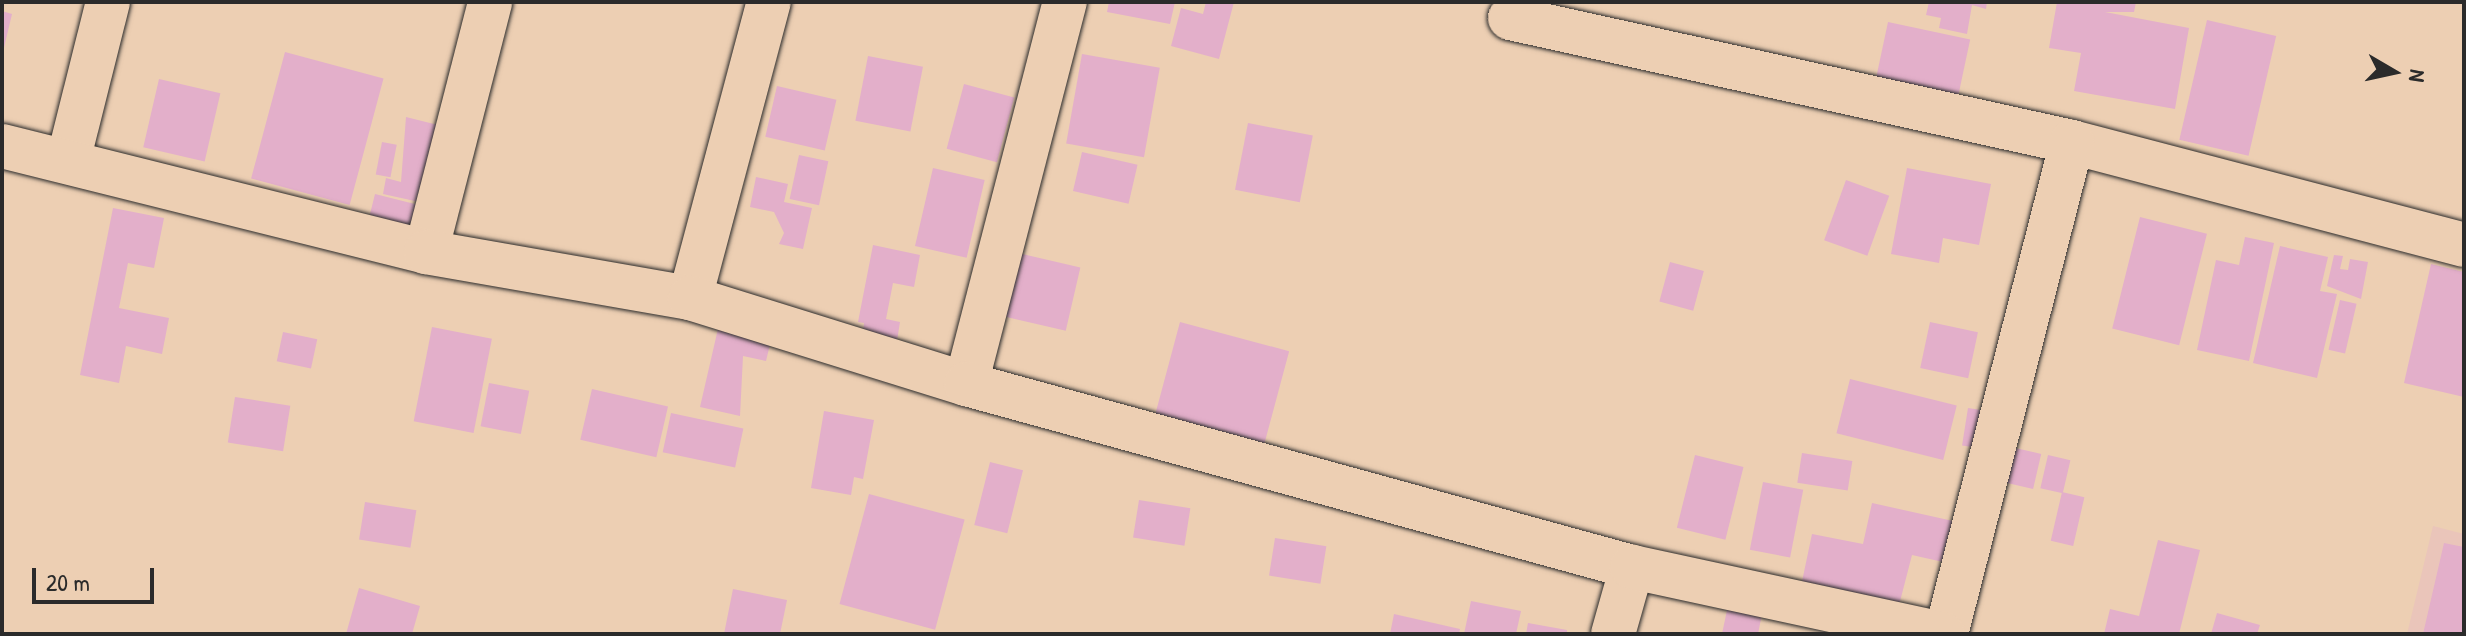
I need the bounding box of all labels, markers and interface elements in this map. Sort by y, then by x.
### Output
north arrow [2354,32,2434,112]
text: N [2402,68,2433,84]
scale bar [36,552,158,602]
text: 20 m [46,566,90,598]

